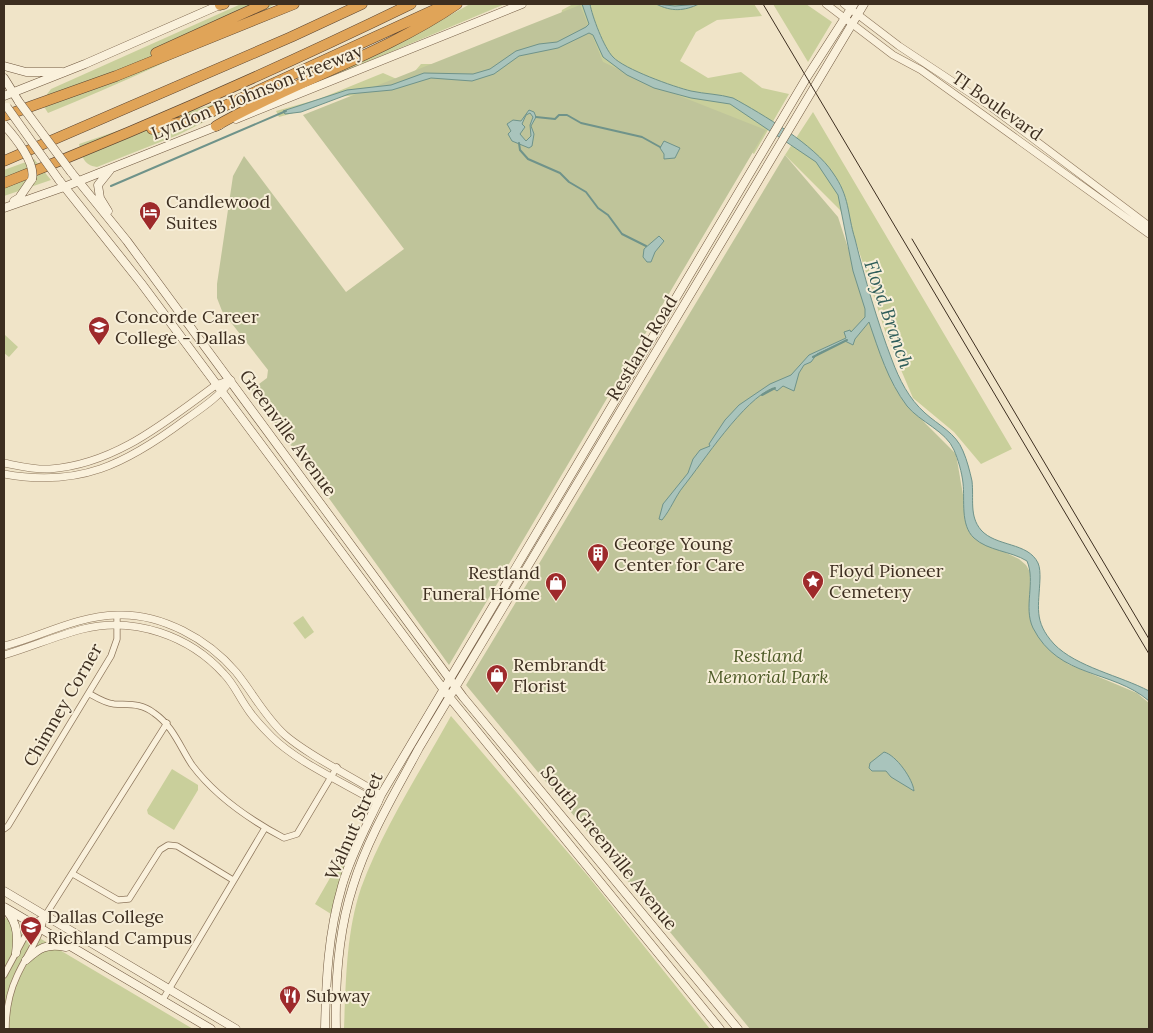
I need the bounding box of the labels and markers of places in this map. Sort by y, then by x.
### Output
place label: Candlewood Suites [166,190,270,234]
hotel icon: Candlewood Suites [138,200,162,231]
place label: Concorde Career College - Dallas [115,305,259,349]
school or university icon: Concorde Career College - Dallas [87,315,111,346]
place label: George Young Center for Care [614,532,745,576]
building icon: George Young Center for Care [586,542,610,573]
place label: Floyd Pioneer Cemetery [829,559,944,603]
place label: Restland Funeral Home [422,561,540,605]
place icon: Floyd Pioneer Cemetery [801,569,825,600]
shop icon: Restland Funeral Home [544,571,568,602]
place label: Rembrandt Florist [513,653,606,697]
shop icon: Rembrandt Florist [485,663,509,694]
place label: Dallas College Richland Campus [47,905,192,949]
school or university icon: Dallas College Richland Campus [19,915,43,946]
restaurant icon: Subway [278,984,302,1015]
place label: Subway [306,984,371,1007]

